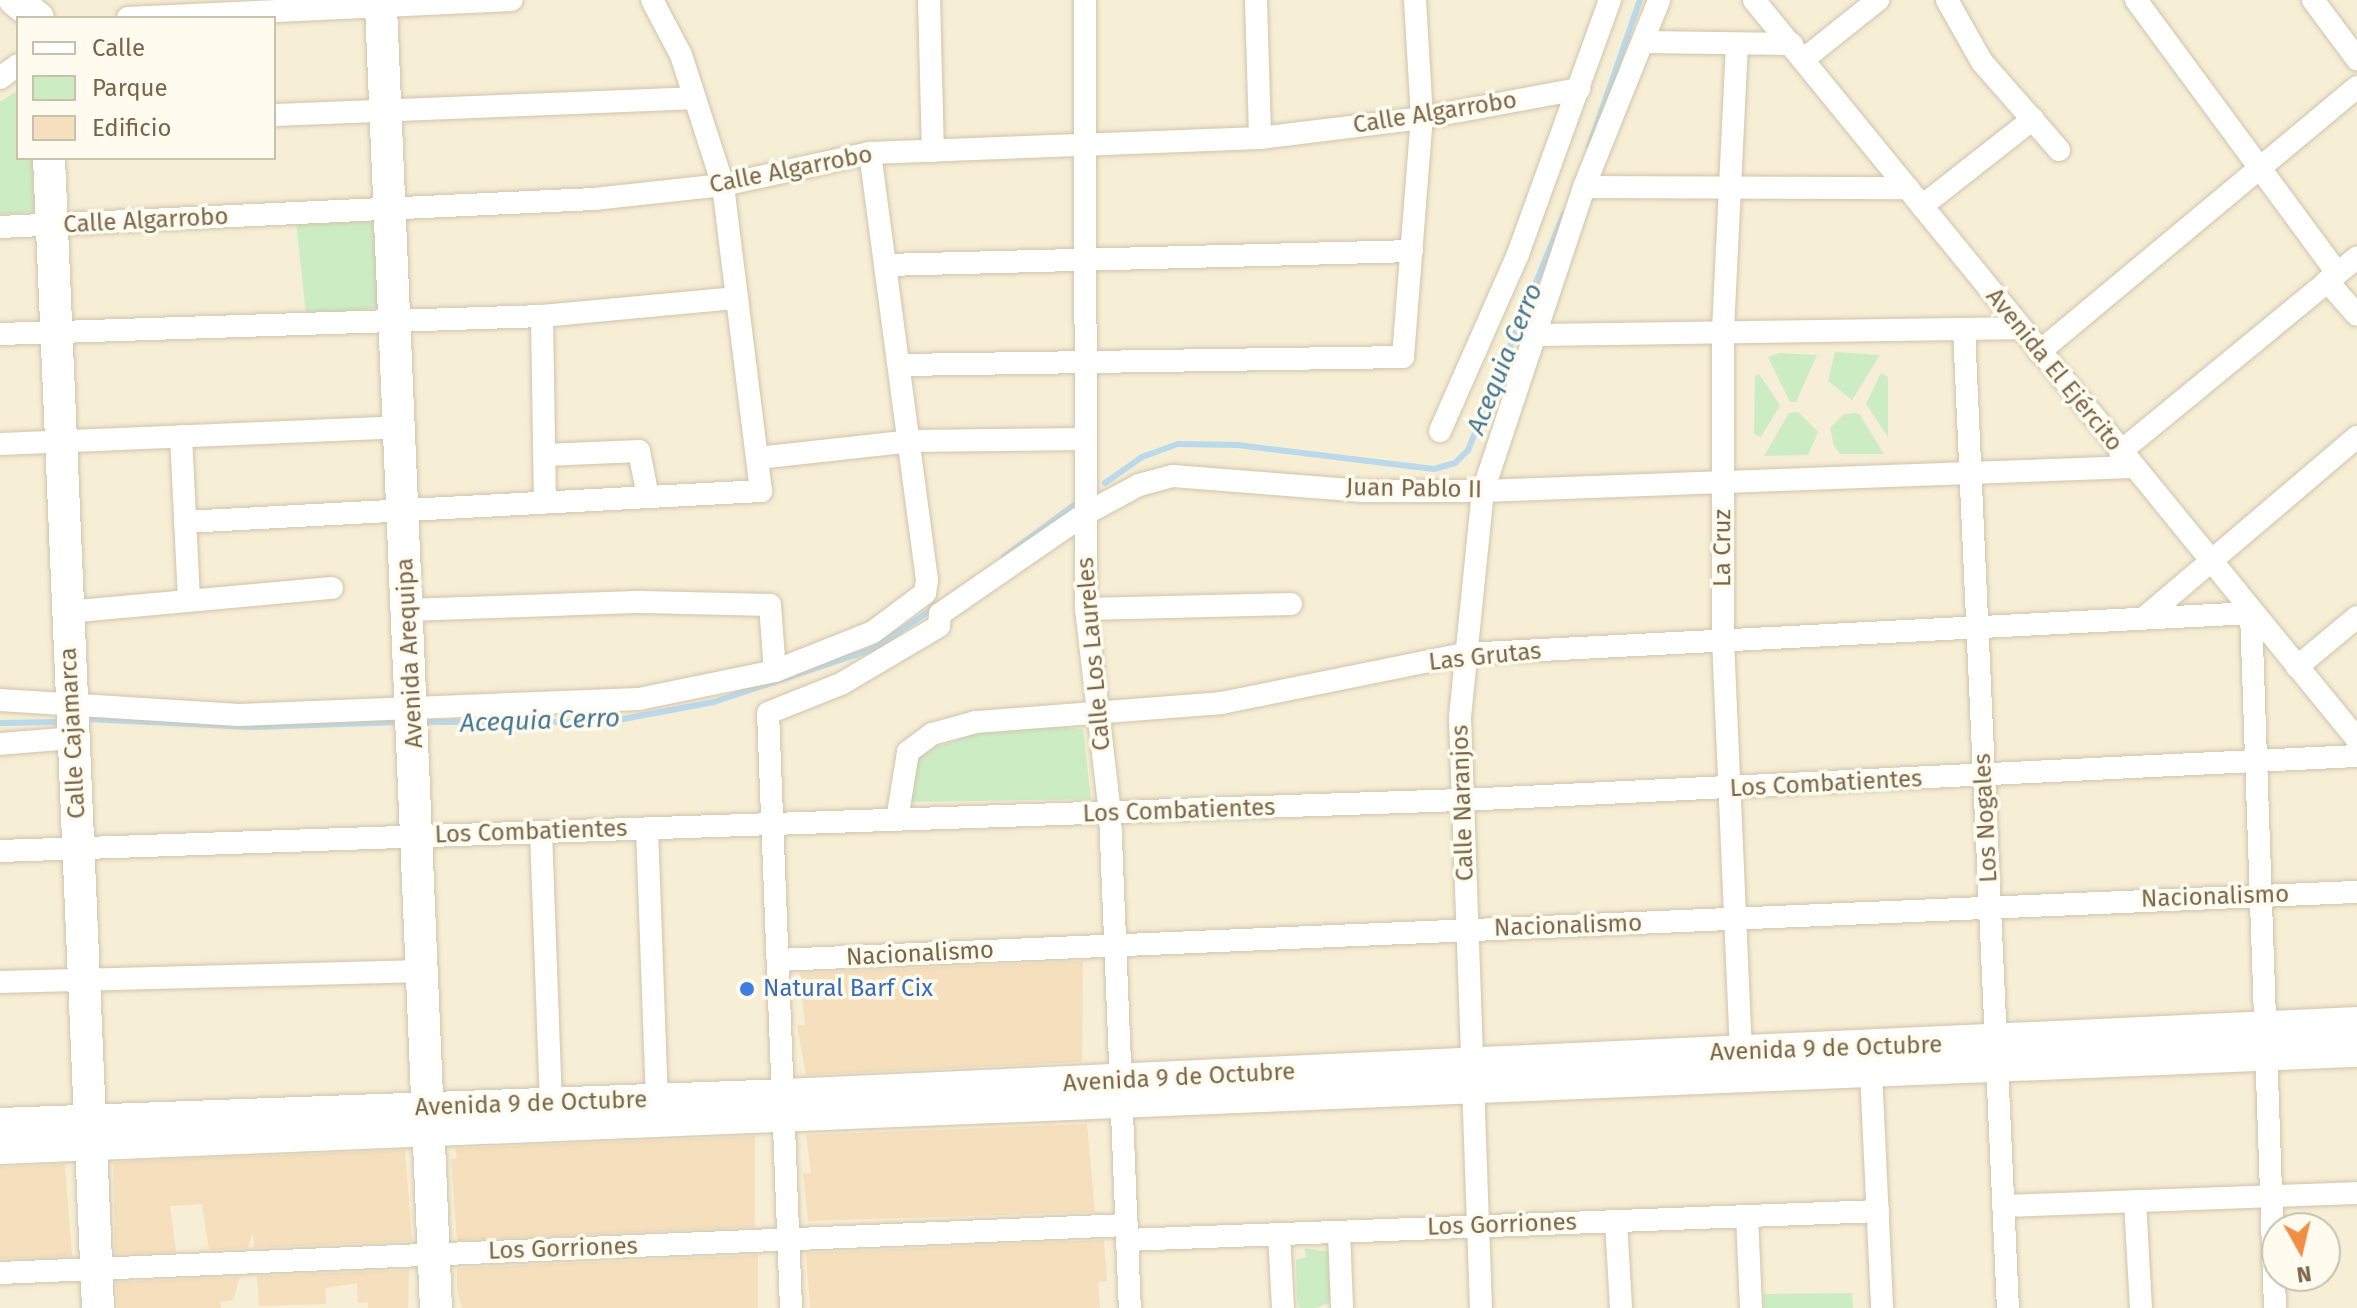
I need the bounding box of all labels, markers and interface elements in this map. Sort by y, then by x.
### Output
legend [16,16,276,160]
text: Calle [92,34,145,62]
text: Parque [92,74,168,102]
street label: Calle Algarrobo [1351,86,1519,140]
text: Edificio [92,114,172,142]
street label: Calle Algarrobo [707,140,875,200]
street label: Calle Algarrobo [63,202,229,240]
water label: Acequia Cerro [1461,279,1549,439]
street label: Avenida El Ejército [1980,283,2128,457]
street label: Juan Pablo II [1346,473,1482,505]
street label: La Cruz [1709,509,1737,587]
street label: Calle Los Laureles [1071,556,1117,752]
street label: Avenida Arequipa [391,557,429,749]
street label: Las Grutas [1427,637,1543,677]
street label: Calle Cajamarca [54,647,92,819]
water label: Acequia Cerro [460,703,620,739]
street label: Calle Naranjos [1446,724,1480,882]
street label: Los Nogales [1968,753,2004,883]
street label: Los Combatientes [1729,765,1923,803]
street label: Los Combatientes [1082,793,1276,829]
street label: Los Combatientes [434,814,628,850]
street label: Nacionalismo [2140,880,2290,914]
street label: Nacionalismo [1493,909,1643,943]
street label: Nacionalismo [845,936,995,972]
place label: Natural Barf Cix [763,975,933,1003]
marker: Natural Barf Cix [738,980,756,998]
street label: Avenida 9 de Octubre [1709,1031,1943,1067]
street label: Avenida 9 de Octubre [1062,1058,1296,1098]
street label: Avenida 9 de Octubre [414,1086,648,1122]
street label: Los Gorriones [1427,1208,1577,1242]
north arrow [2261,1212,2341,1292]
street label: Los Gorriones [488,1232,638,1266]
text: N [2295,1260,2313,1289]

